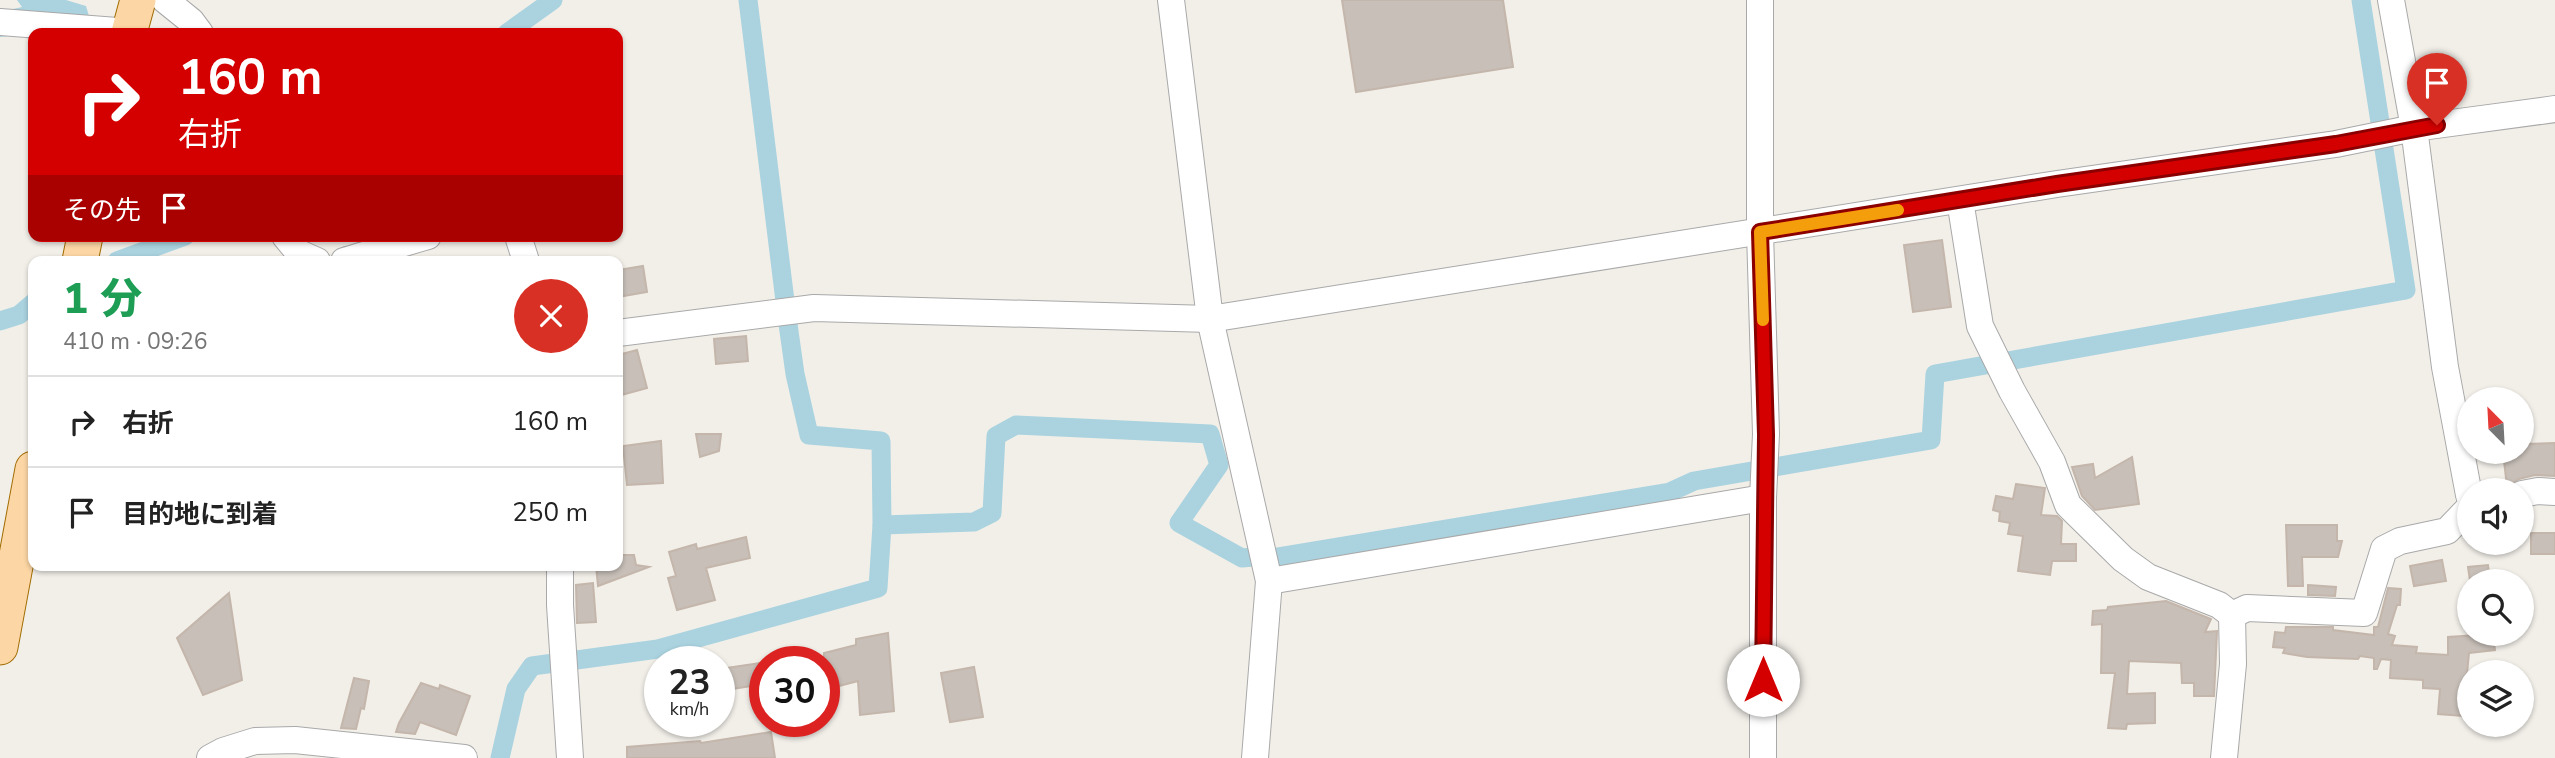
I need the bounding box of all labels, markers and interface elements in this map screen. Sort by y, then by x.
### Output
text: 160 m [178,44,322,111]
pin [2407,53,2467,125]
icon: right [63,56,154,147]
icon: arrive [2418,64,2456,102]
text: 右折 [178,113,242,156]
icon: arrive [155,189,193,227]
text: その先 [63,193,141,228]
text: 1 分 [63,271,142,328]
button: close [514,279,588,353]
text: 410 m · 09:26 [63,326,208,357]
north arrow [2457,387,2534,464]
map controls [2457,387,2534,737]
icon: right [63,403,101,441]
text: 160 m [512,404,588,439]
text: 右折 [122,406,174,441]
button: sound [2457,478,2534,555]
icon: arrive [63,494,101,532]
text: 250 m [512,495,588,530]
text: 目的地に到着 [122,497,278,532]
button: search [2457,569,2534,646]
position arrow [1726,643,1800,717]
speed limit sign: 30 [749,646,840,737]
text: 23 [668,659,711,706]
button: layers [2457,660,2534,737]
text: km/h [670,697,709,721]

